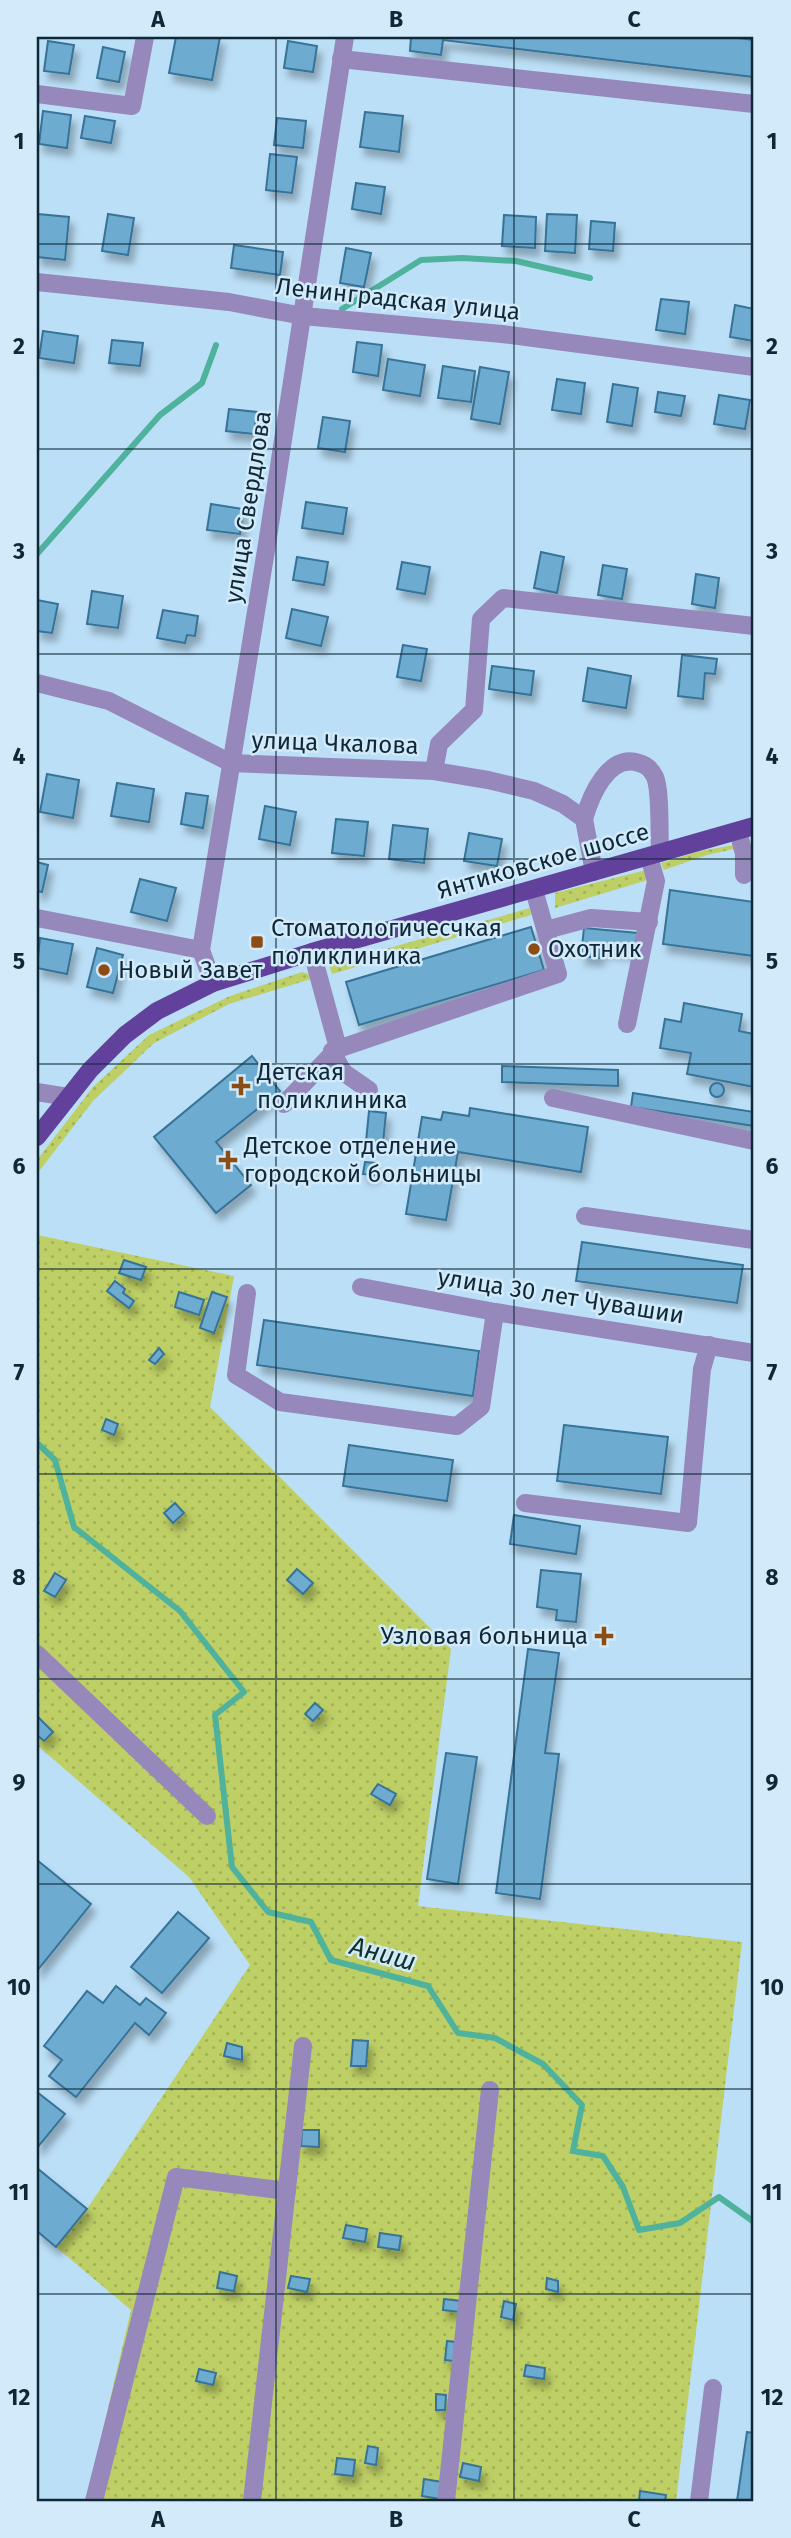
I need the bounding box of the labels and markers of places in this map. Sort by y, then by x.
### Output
place label: Стоматологичесчкая поликлиника [271,914,502,970]
marker: Стоматологичесчкая поликлиника [249,934,265,950]
place label: Охотник [548,935,642,963]
marker: Охотник [526,941,542,957]
place label: Новый Завет [118,956,263,984]
marker: Новый Завет [96,962,112,978]
place label: Детская поликлиника [256,1058,408,1114]
marker: Детская поликлиника [231,1076,251,1096]
place label: Детское отделение городской больницы [243,1132,482,1188]
marker: Детское отделение городской больницы [218,1150,238,1170]
place label: Узловая больница [381,1622,588,1650]
marker: Узловая больница [594,1626,614,1646]

